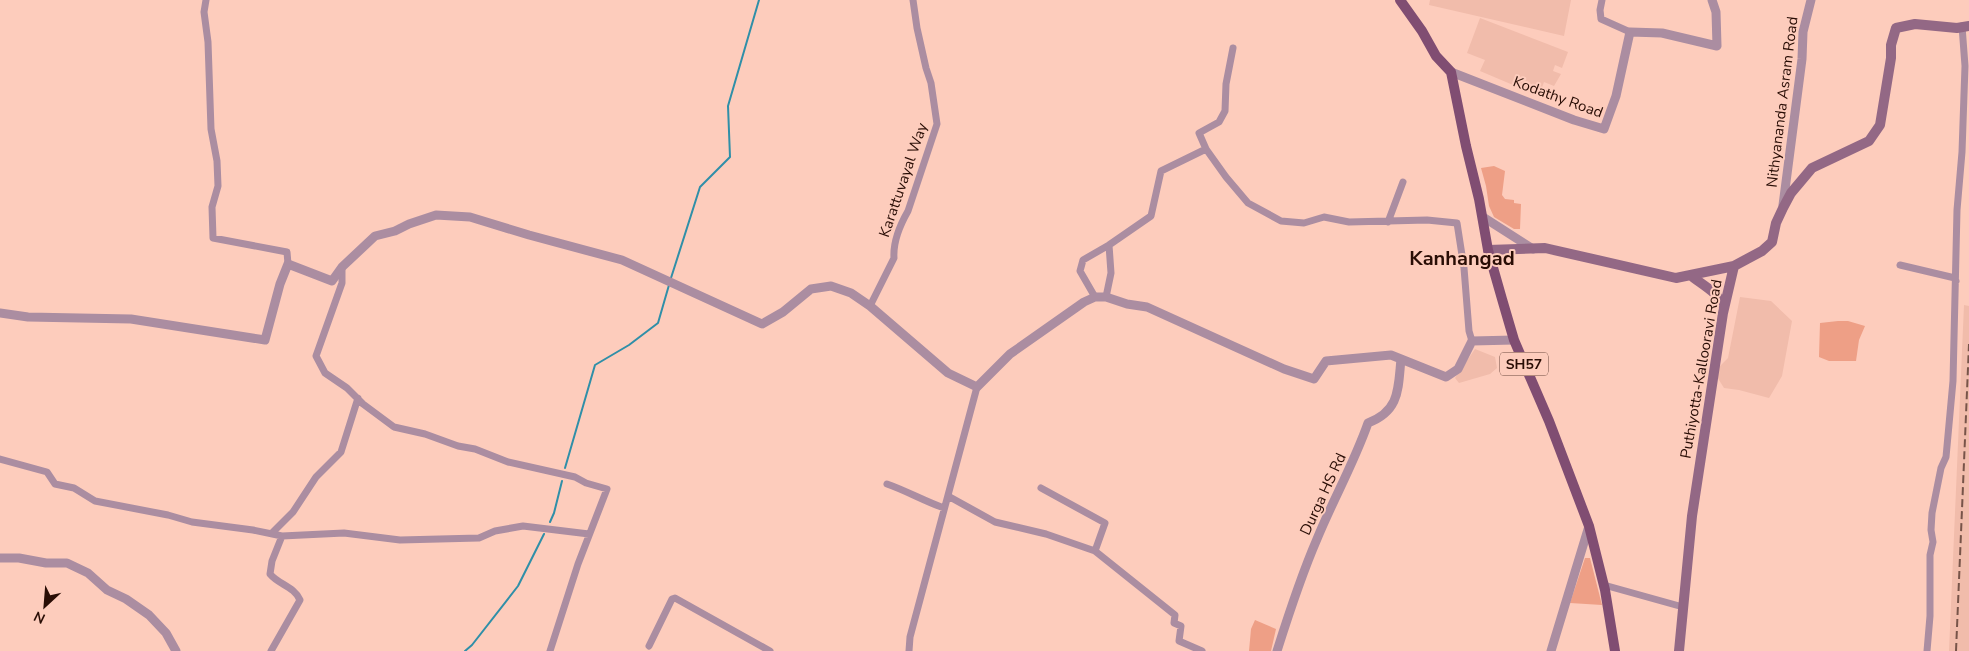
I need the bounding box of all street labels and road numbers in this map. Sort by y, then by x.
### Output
street label: Nithyananda Asram Road [1762,15,1802,189]
street label: Kodathy Road [1510,71,1606,123]
street label: Karattuvayal Way [874,120,932,240]
street label: Puthiyotta-Kallooravi Road [1675,278,1727,460]
road number: SH57 [1500,352,1548,376]
street label: Durga HS Rd [1295,450,1351,538]

